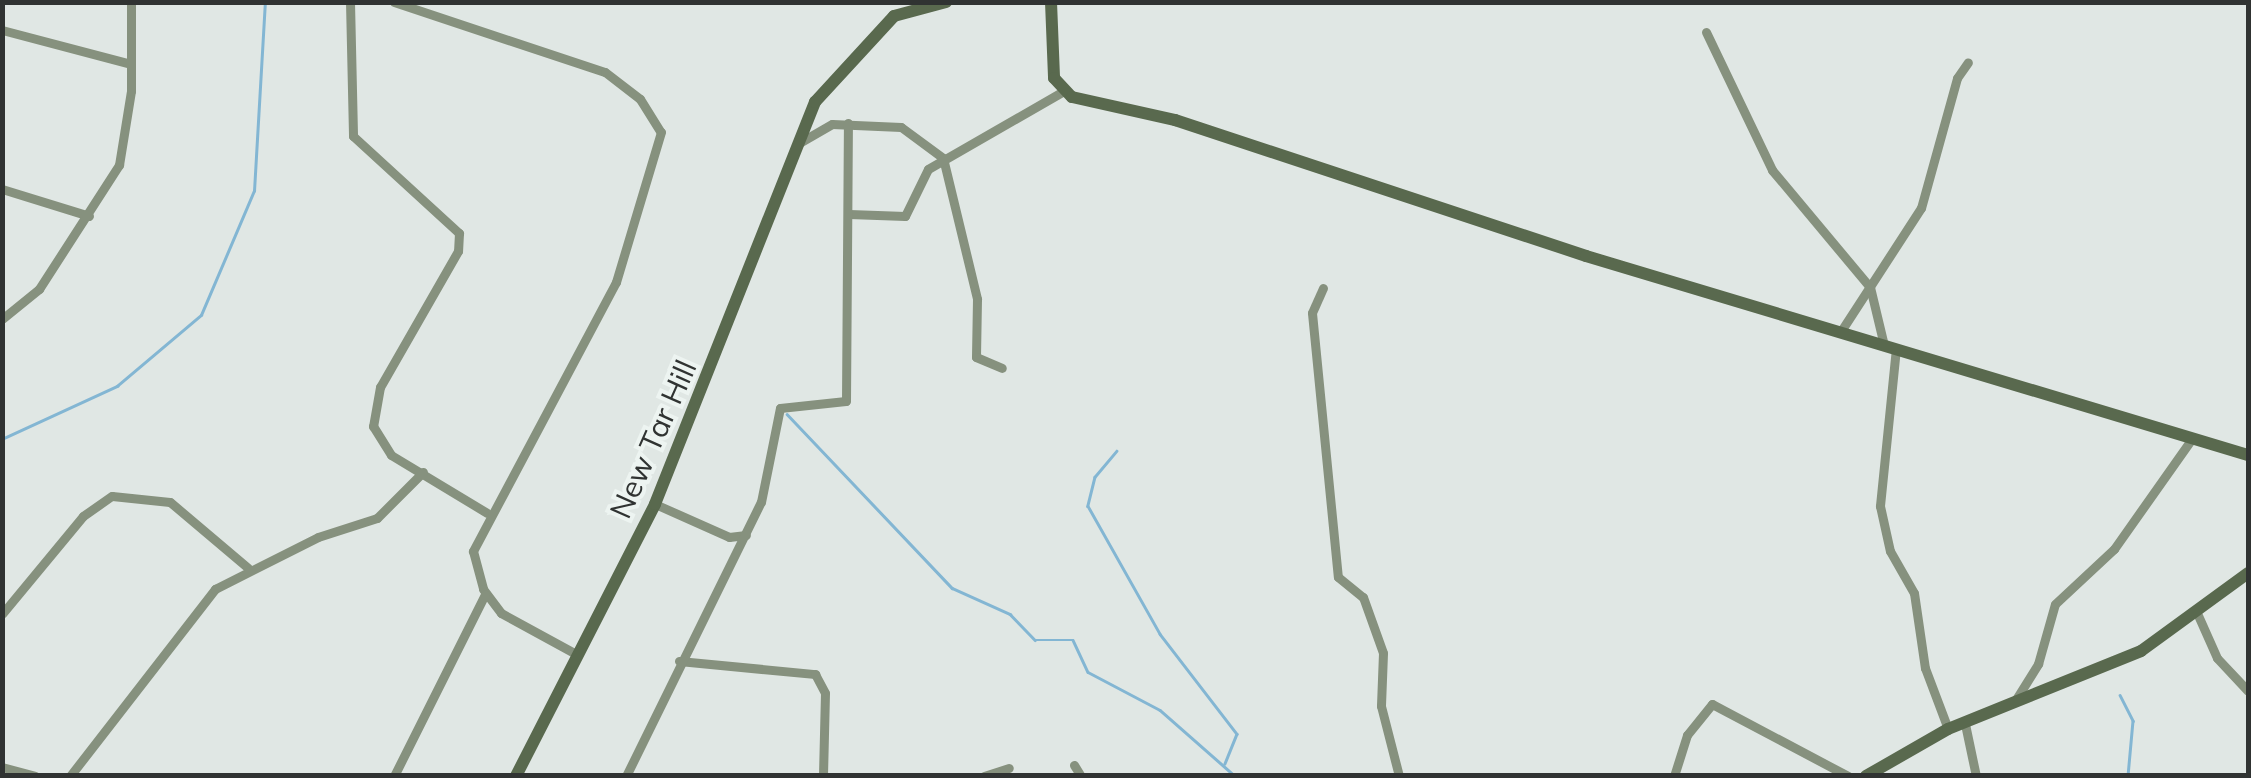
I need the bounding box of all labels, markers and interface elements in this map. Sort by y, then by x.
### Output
street label: New Tar Hill [602,354,704,524]

